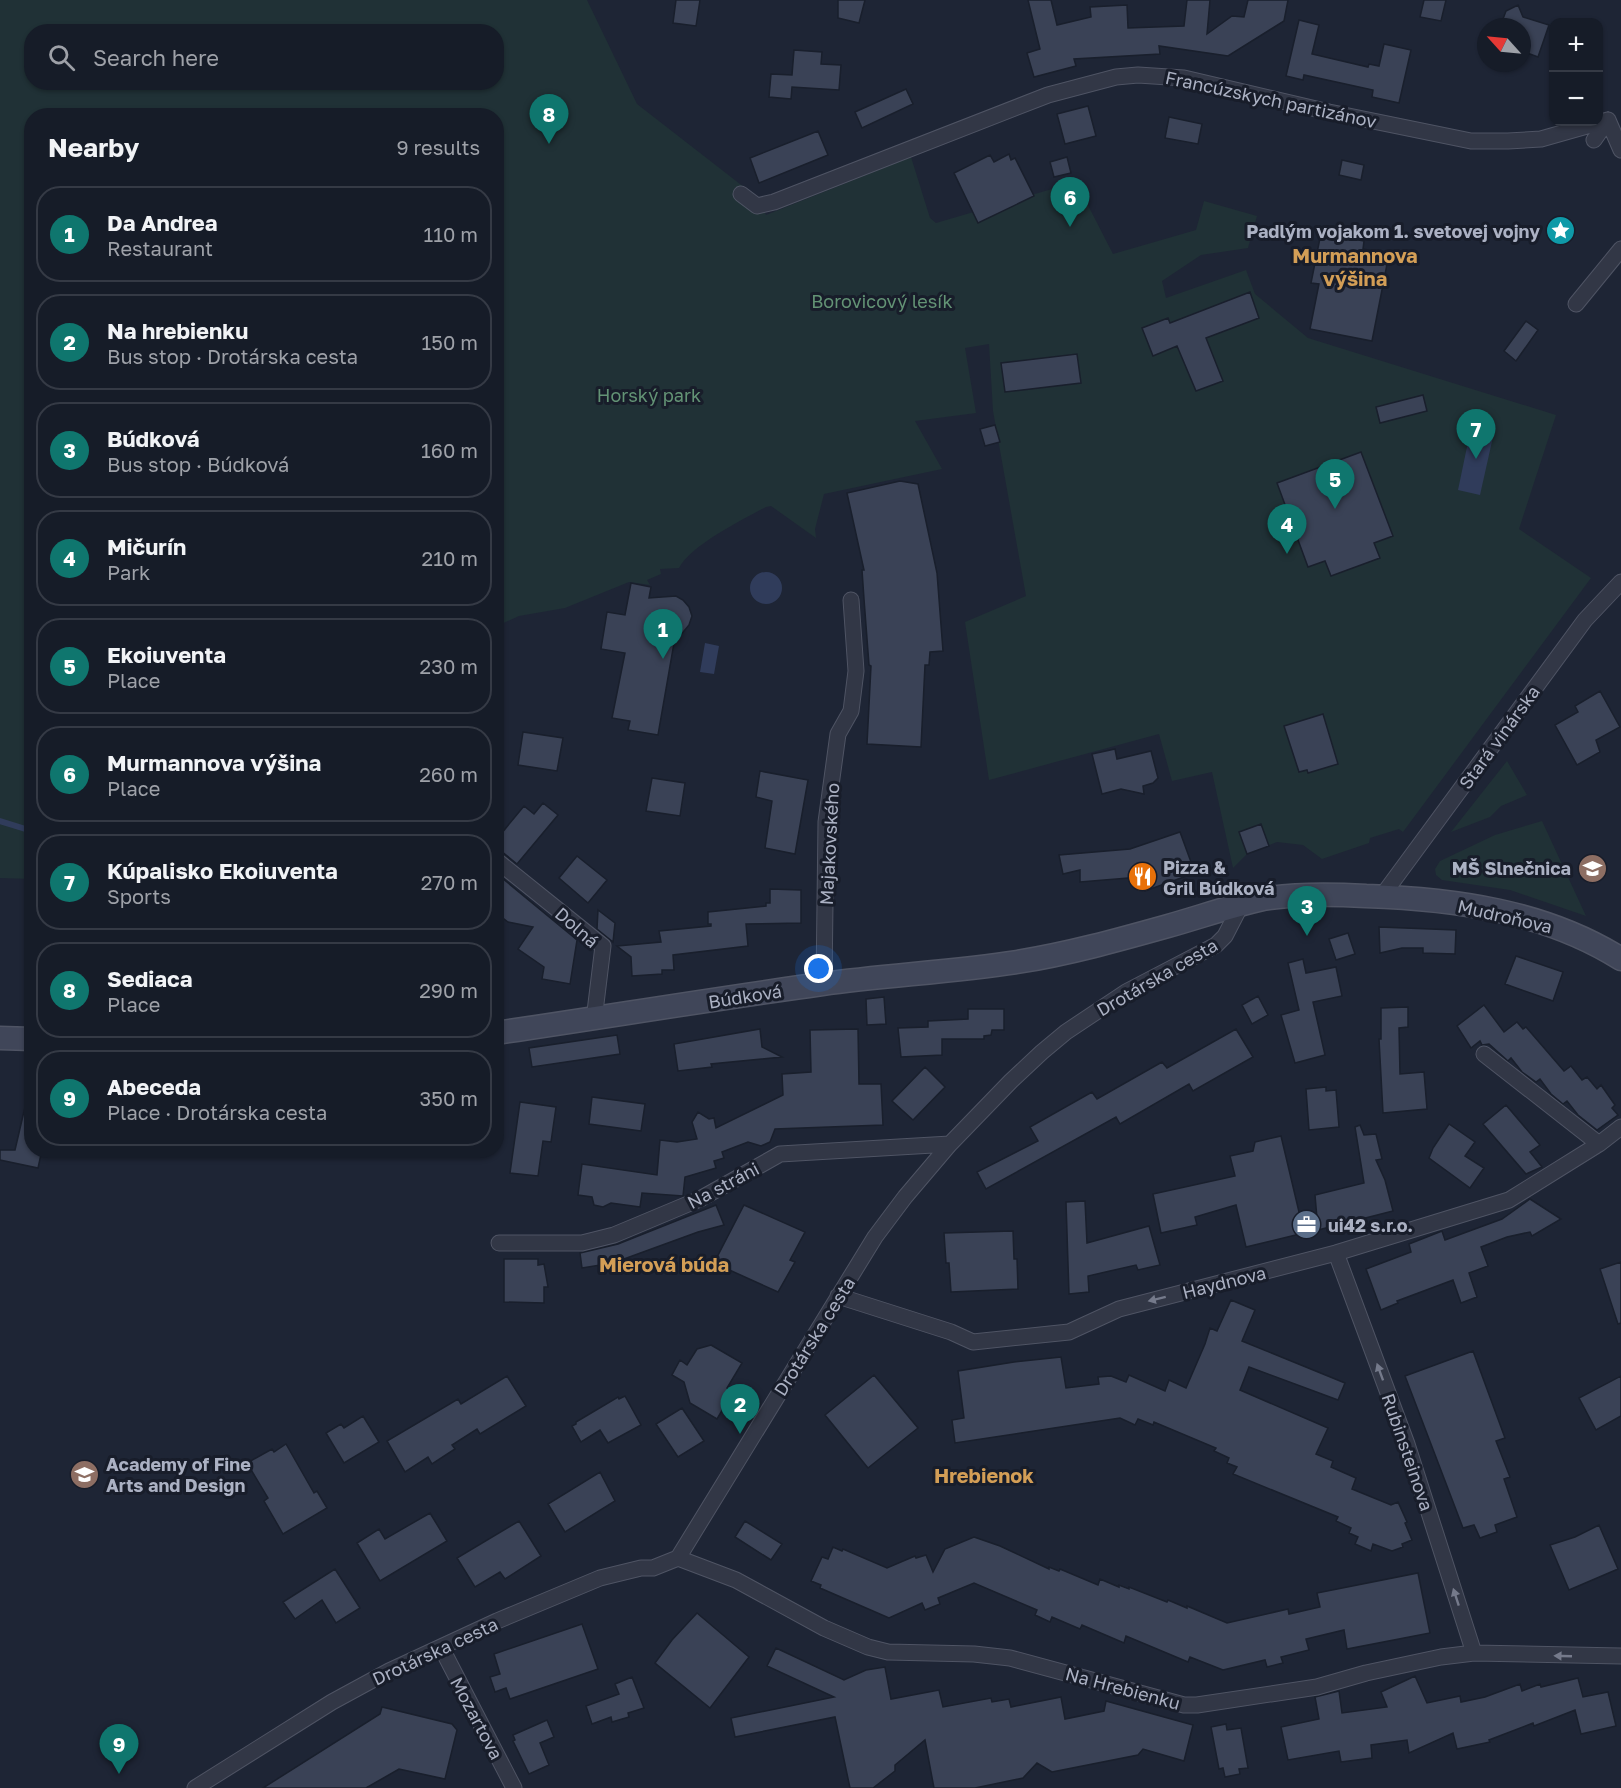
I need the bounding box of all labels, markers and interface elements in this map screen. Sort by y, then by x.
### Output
north arrow [1477,18,1531,72]
map controls [1549,18,1603,126]
button: + [1549,18,1603,72]
search box [24,24,504,90]
icon: search [45,41,78,74]
text: Search here [93,44,219,71]
street label: Francúzskych partizánov [1163,66,1379,132]
button: − [1549,72,1603,126]
pin: 8 [530,94,568,144]
text: Nearby [48,132,139,163]
text: 9 results [396,135,480,159]
pin: 6 [1050,178,1090,227]
text: Da Andrea [107,209,217,236]
place icon: Padlým vojakom 1. svetovej vojny [1545,215,1577,247]
place label: Padlým vojakom 1. svetovej vojny [1246,220,1540,242]
text: 1 [64,222,75,246]
text: 110 m [424,222,478,246]
text: Restaurant [107,236,213,260]
district label: Murmannova výšina [1292,243,1418,290]
park label: Borovicový lesík [811,290,953,312]
text: Na hrebienku [107,317,248,344]
text: 2 [63,330,76,354]
text: 150 m [422,330,478,354]
text: Bus stop · Drotárska cesta [107,344,358,368]
park label: Horský park [597,384,701,406]
pin: 7 [1456,410,1496,459]
text: Búdková [107,425,199,452]
text: 3 [63,438,76,462]
text: 160 m [421,438,478,462]
text: Bus stop · Búdková [107,452,289,476]
pin: 5 [1316,460,1354,509]
pin: 4 [1268,504,1306,554]
text: Mičurín [107,533,186,560]
text: 4 [63,546,76,570]
text: 210 m [422,546,478,570]
text: Park [107,560,150,584]
pin: 1 [644,610,682,659]
text: Ekoiuventa [107,641,226,668]
text: 5 [63,654,76,678]
text: 230 m [420,654,478,678]
text: Place [107,668,160,692]
street label: Stará vinárska [1454,681,1544,793]
text: Murmannova výšina [107,749,321,776]
text: 6 [63,762,76,786]
text: 260 m [419,762,478,786]
text: Place [107,776,160,800]
street label: Majakovského [815,782,843,906]
school or university icon: MŠ Slnečnica [1576,852,1608,884]
place label: Pizza & Gril Búdková [1163,856,1274,899]
text: Kúpalisko Ekoiuventa [107,857,338,884]
place label: MŠ Slnečnica [1452,857,1571,879]
restaurant icon: Pizza & Gril Búdková [1126,861,1158,893]
text: 7 [64,870,75,894]
text: 270 m [421,870,478,894]
text: Sports [107,884,171,908]
pin: 3 [1288,886,1326,936]
street label: Mudroňova [1456,894,1554,938]
street label: Dolná [551,902,603,952]
street label: Drotárska cesta [1093,933,1221,1021]
your location [804,954,833,983]
text: Sediaca [107,965,192,992]
text: 8 [63,978,76,1002]
text: 290 m [419,978,478,1002]
street label: Búdková [707,979,783,1013]
text: Place [107,992,160,1016]
text: Abeceda [107,1073,201,1100]
text: 9 [63,1086,76,1110]
text: 350 m [420,1086,478,1110]
text: Place · Drotárska cesta [107,1100,327,1124]
street label: Na stráni [683,1157,763,1213]
office icon: ui42 s.r.o. [1291,1209,1323,1241]
place label: ui42 s.r.o. [1328,1214,1413,1236]
district label: Mierová búda [599,1252,729,1276]
street label: Haydnova [1180,1261,1268,1303]
street label: Drotárska cesta [769,1273,859,1399]
one-way arrow [1148,1294,1167,1304]
one-way arrow [1375,1363,1385,1381]
pin: 2 [720,1384,760,1434]
street label: Rubinsteinova [1378,1390,1438,1514]
place label: Academy of Fine Arts and Design [106,1453,251,1496]
school or university icon: Academy of Fine Arts and Design [69,1458,101,1490]
district label: Hrebienok [934,1463,1034,1487]
one-way arrow [1451,1588,1460,1606]
street label: Drotárska cesta [369,1612,501,1690]
one-way arrow [1553,1651,1572,1661]
street label: Na Hrebienku [1063,1662,1183,1714]
street label: Mozartova [446,1673,508,1763]
pin: 9 [100,1724,138,1774]

